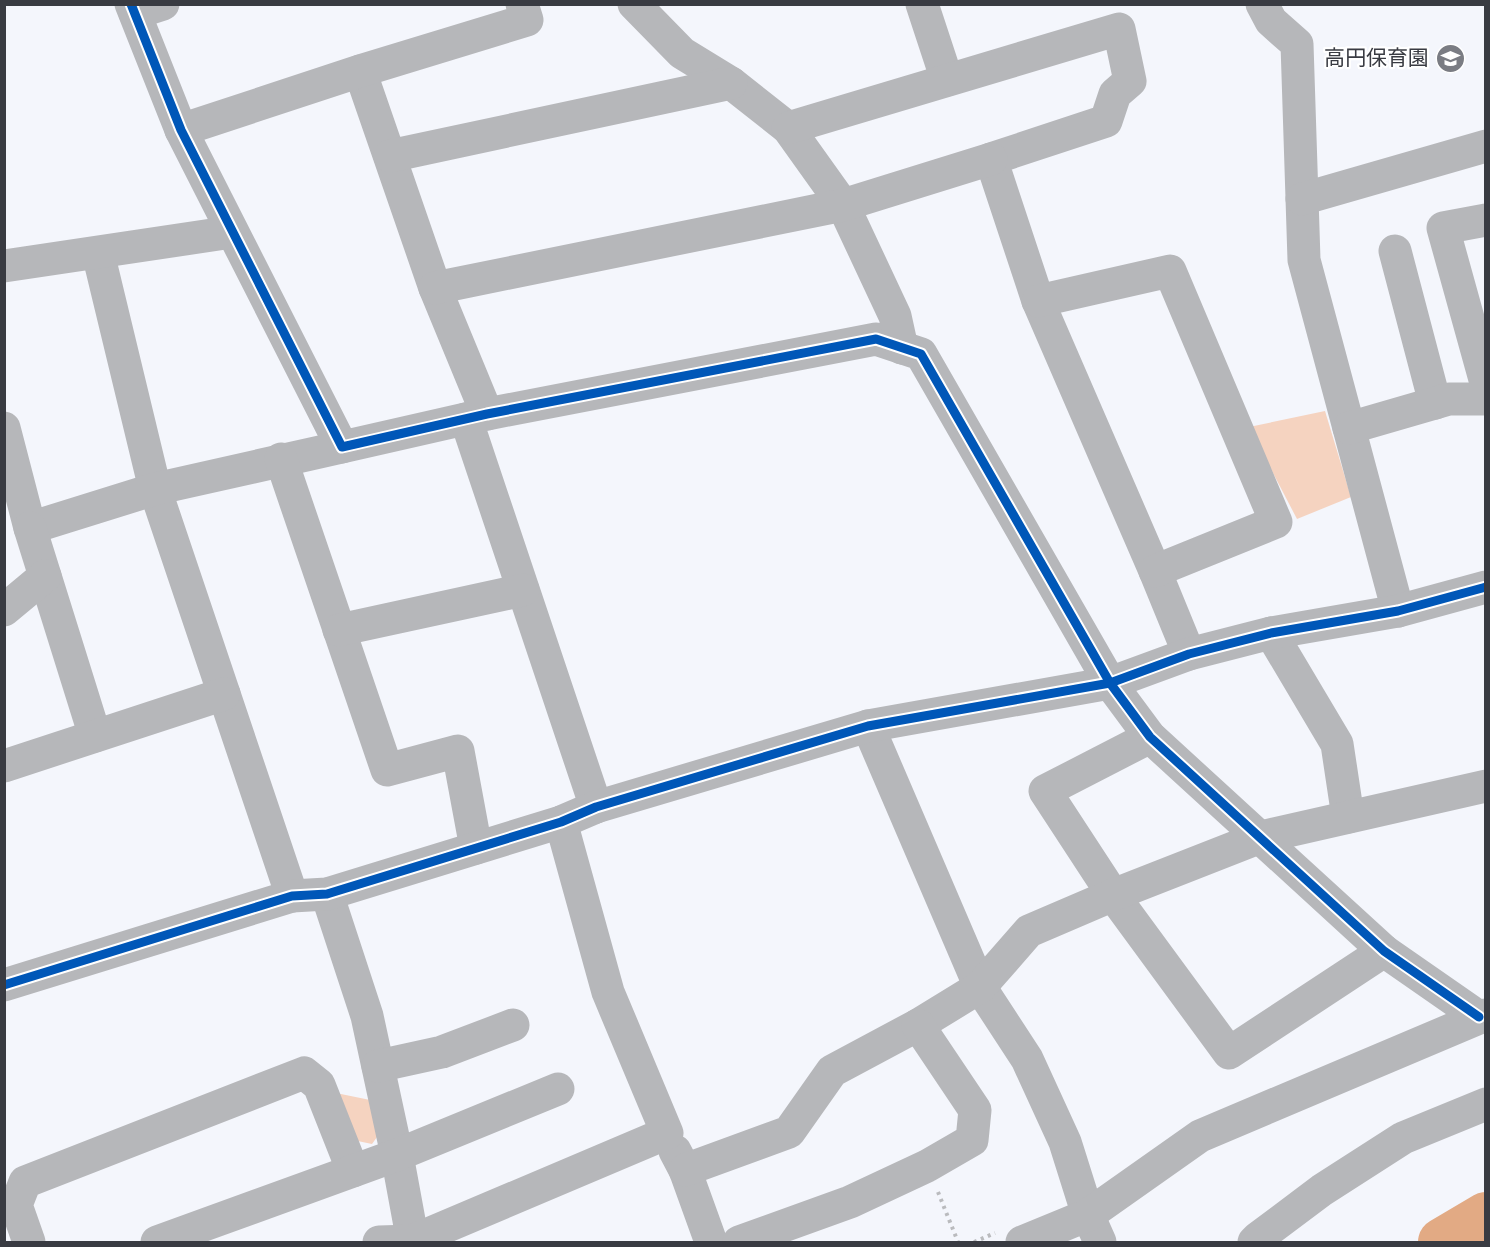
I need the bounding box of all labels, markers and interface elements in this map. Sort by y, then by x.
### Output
school or university icon: 高円保育園 [1434,42,1466,74]
place label: 高円保育園 [1324,44,1429,69]

